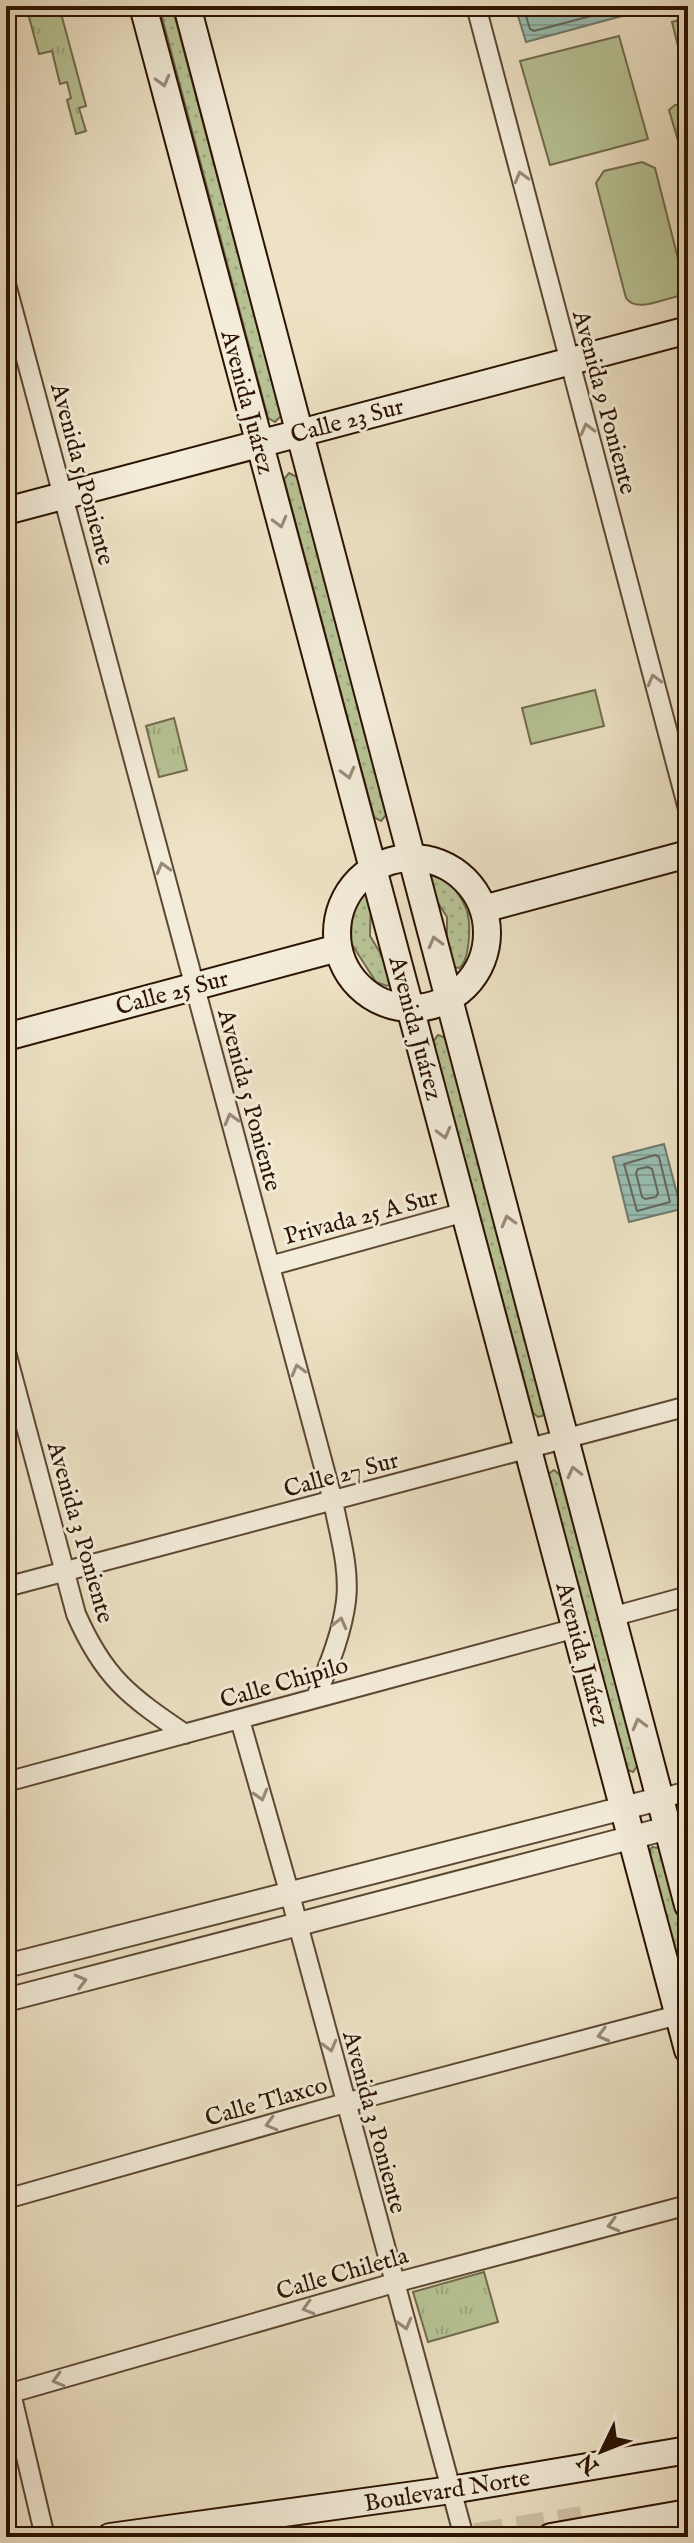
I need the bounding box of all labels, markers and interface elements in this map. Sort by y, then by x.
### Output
one-way arrow [154,74,171,88]
one-way arrow [513,171,530,185]
street label: Avenida 9 Poniente [564,306,643,498]
street label: Avenida Juárez [212,326,281,478]
street label: Avenida 5 Poniente [42,379,121,569]
street label: Calle 23 Sur [287,391,408,451]
one-way arrow [580,422,597,436]
one-way arrow [271,515,288,529]
one-way arrow [646,673,663,687]
one-way arrow [338,766,355,780]
one-way arrow [156,861,173,875]
one-way arrow [427,936,444,950]
street label: Avenida Juárez [380,952,449,1104]
street label: Calle 25 Sur [113,963,232,1023]
street label: Avenida 5 Poniente [209,1005,288,1195]
one-way arrow [223,1112,240,1126]
one-way arrow [434,1125,451,1139]
street label: Privada 25 A Sur [281,1182,442,1253]
one-way arrow [501,1214,518,1228]
one-way arrow [290,1363,307,1377]
street label: Avenida 3 Poniente [39,1437,120,1627]
street label: Calle 27 Sur [280,1445,402,1506]
one-way arrow [567,1466,584,1480]
street label: Avenida Juárez [547,1578,616,1730]
one-way arrow [331,1617,348,1631]
street label: Calle Chipilo [217,1650,352,1717]
one-way arrow [631,1718,648,1731]
one-way arrow [252,1788,269,1802]
one-way arrow [74,1973,88,1990]
one-way arrow [596,2026,610,2042]
street label: Avenida 3 Poniente [334,2027,413,2217]
one-way arrow [320,2039,337,2052]
street label: Calle Tlaxco [202,2070,331,2135]
one-way arrow [264,2115,278,2131]
one-way arrow [606,2215,620,2232]
street label: Calle Chiletla [273,2241,413,2308]
one-way arrow [301,2299,315,2315]
one-way arrow [396,2317,412,2331]
one-way arrow [51,2371,65,2387]
north arrow [562,2411,642,2491]
text: N [572,2447,606,2481]
street label: Boulevard Norte [362,2463,532,2520]

